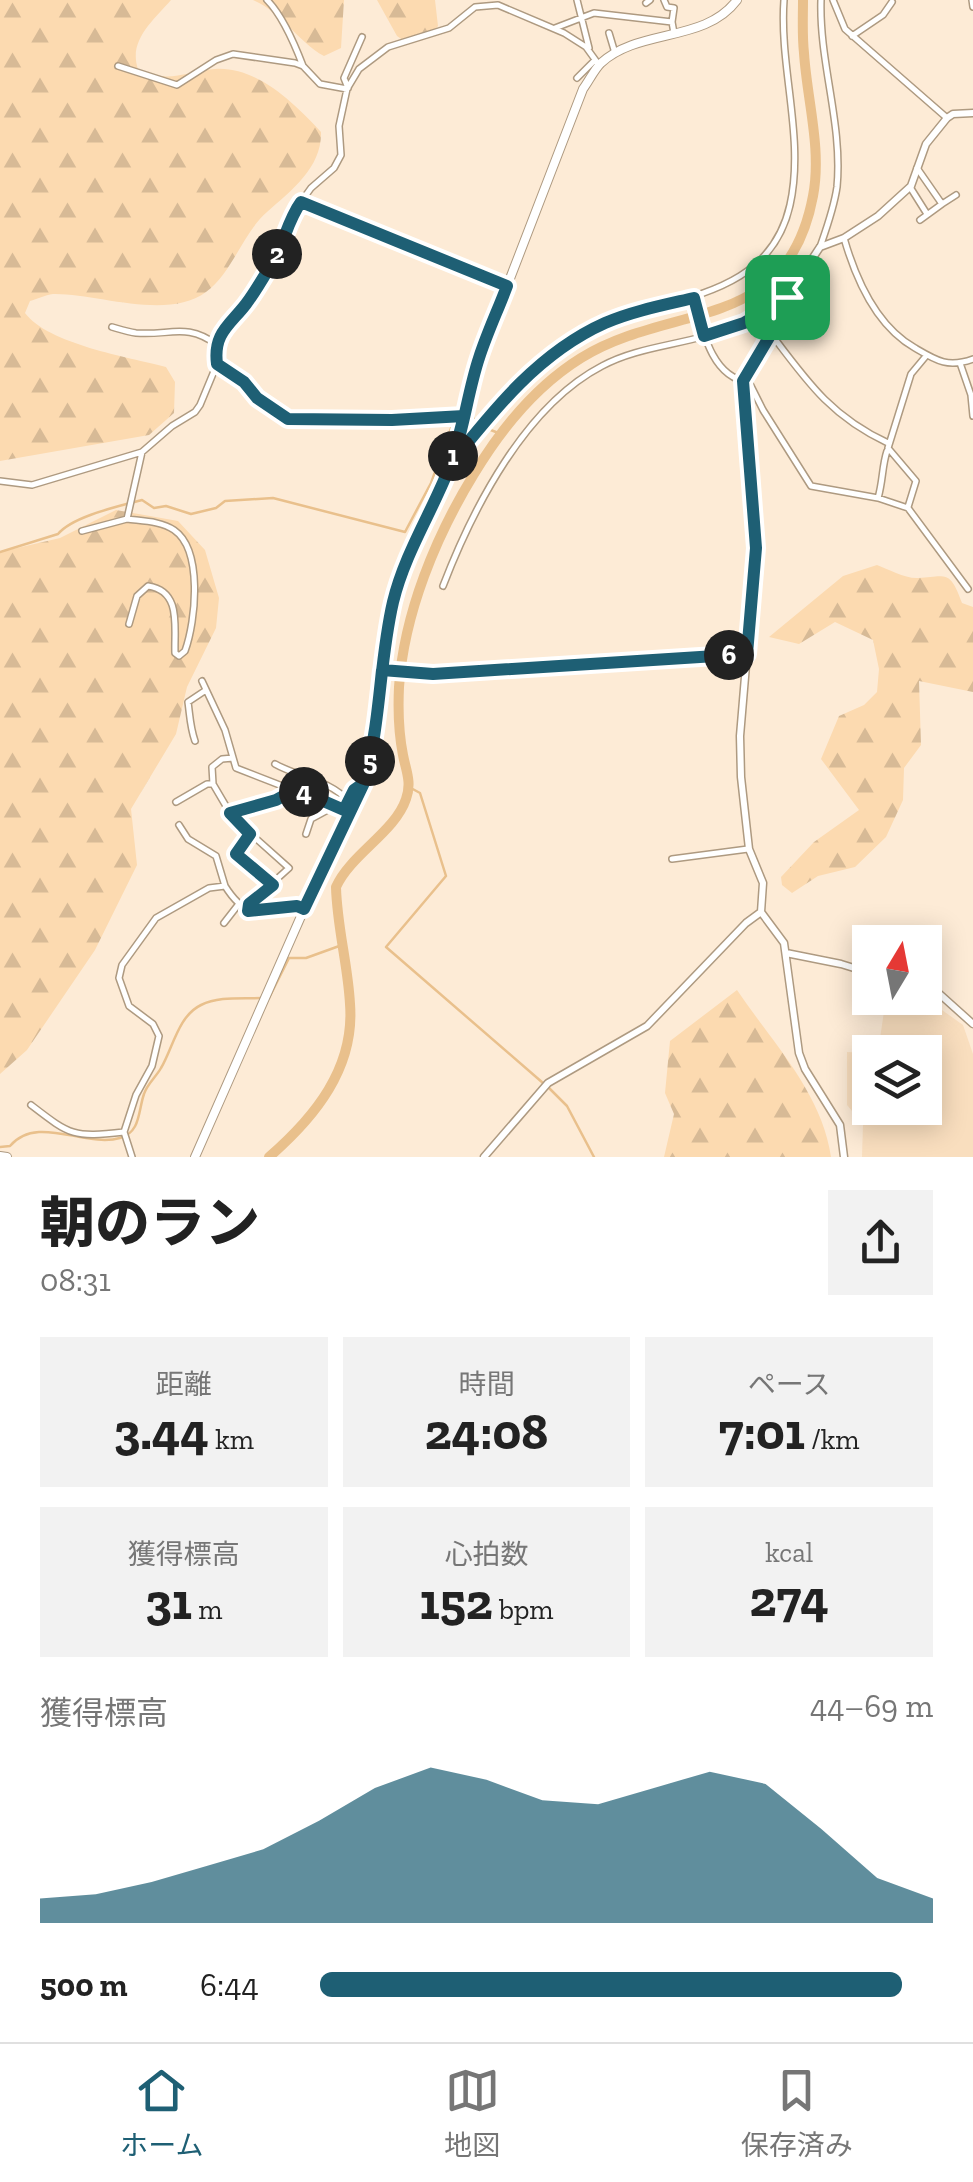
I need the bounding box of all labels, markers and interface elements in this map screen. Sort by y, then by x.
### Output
pin: 2 [252,229,302,279]
text: 2 [269,237,285,270]
pin [745,255,830,340]
icon: arrive [760,270,815,325]
pin: 1 [428,431,478,481]
text: 1 [447,439,459,472]
pin: 6 [704,630,754,680]
text: 6 [721,638,737,671]
pin: 5 [345,736,395,786]
text: 5 [363,744,377,777]
pin: 4 [279,767,329,817]
text: 4 [296,775,312,808]
north arrow [852,925,942,1015]
map controls [852,925,942,1125]
button: layers [852,1035,942,1125]
text: 朝のラン [40,1190,260,1256]
button: share [828,1190,933,1295]
text: 08:31 [40,1261,111,1299]
text: 距離 [156,1368,212,1401]
text: 時間 [458,1368,515,1401]
text: ペース [748,1368,830,1401]
text: 3.44 [114,1402,209,1462]
text: 24:08 [425,1402,548,1462]
text: 7:01 [719,1402,805,1462]
text: km [209,1423,254,1456]
text: /km [805,1423,860,1456]
text: kcal [765,1536,813,1569]
text: 獲得標高 [128,1538,240,1571]
text: 心拍数 [444,1538,529,1571]
text: 274 [750,1569,829,1629]
text: 31 [145,1572,192,1632]
text: 152 [419,1572,493,1632]
text: m [192,1593,223,1626]
text: bpm [493,1593,554,1626]
text: 44–69 m [810,1687,933,1725]
text: 獲得標高 [40,1694,168,1732]
text: 500 m [40,1966,128,2004]
text: 6:44 [200,1966,259,2004]
tab: ホーム [120,2063,203,2163]
tab: 地図 [444,2063,500,2163]
tab: 保存済み [741,2063,853,2163]

